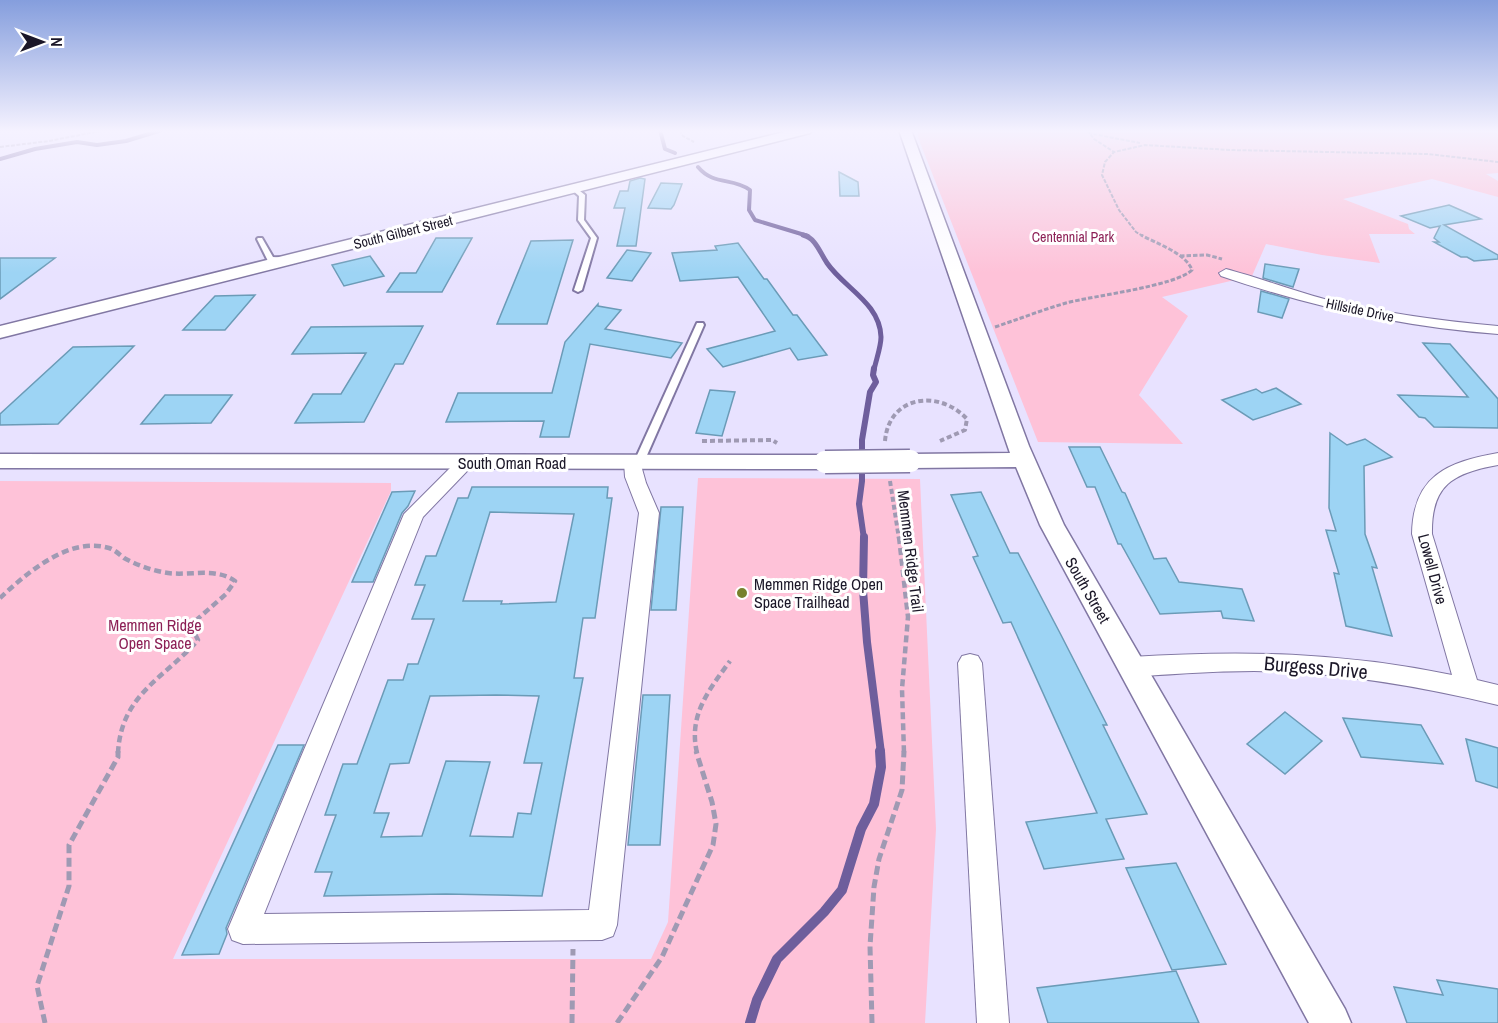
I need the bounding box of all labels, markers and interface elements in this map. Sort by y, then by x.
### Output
north arrow [12,12,72,72]
text: N [46,37,68,47]
street label: South Gilbert Street [352,211,454,253]
park label: Centennial Park [1032,228,1114,246]
street label: Hillside Drive [1324,294,1396,326]
street label: South Oman Road [458,452,566,474]
street label: Memmen Ridge Trail [893,489,929,613]
street label: Lowell Drive [1413,531,1453,607]
street label: South Street [1060,553,1116,627]
place label: Memmen Ridge Open Space Trailhead [754,573,883,613]
marker: Memmen Ridge Open Space Trailhead [735,586,749,600]
park label: Memmen Ridge Open Space [108,614,202,654]
street label: Burgess Drive [1263,649,1369,685]

